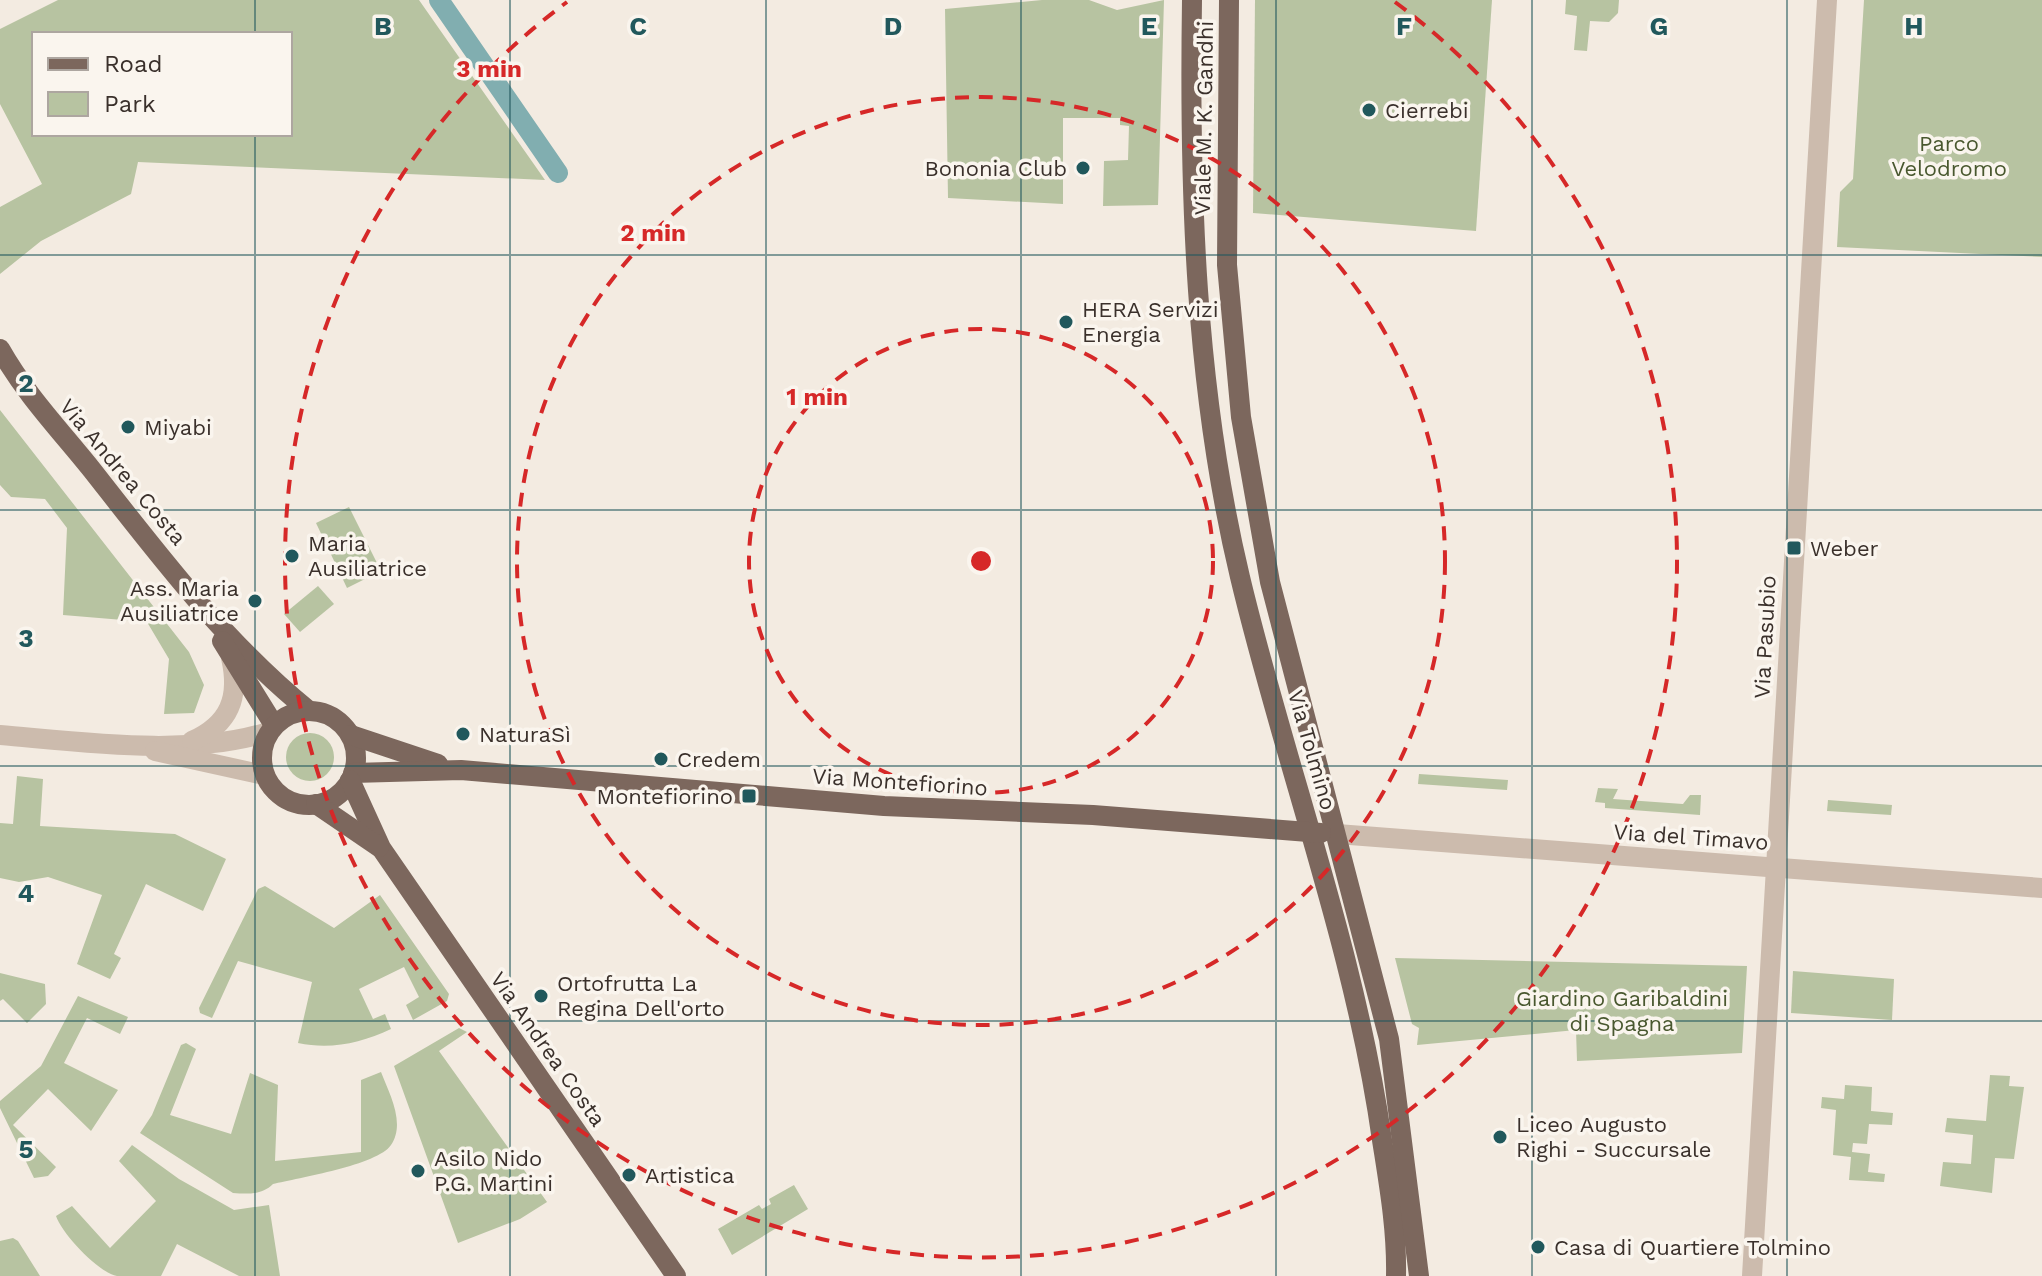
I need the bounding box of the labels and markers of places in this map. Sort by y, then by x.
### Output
place label: Cierrebi [1385,98,1469,123]
marker: Cierrebi [1360,101,1378,119]
place label: Bononia Club [925,156,1067,181]
marker: Bononia Club [1074,159,1092,177]
place label: HERA Servizi Energia [1082,297,1219,347]
marker: HERA Servizi Energia [1057,313,1075,331]
place label: Miyabi [144,415,212,440]
marker: Miyabi [119,418,137,436]
place label: Maria Ausiliatrice [308,531,427,581]
place label: Weber [1810,536,1879,561]
marker: Weber [1785,539,1803,557]
marker: Maria Ausiliatrice [283,547,301,565]
centre of rings [967,547,995,575]
place label: Ass. Maria Ausiliatrice [120,576,239,626]
marker: Ass. Maria Ausiliatrice [246,592,264,610]
place label: NaturaSì [479,722,571,747]
marker: NaturaSì [454,725,472,743]
place label: Credem [677,747,761,772]
marker: Credem [652,750,670,768]
place label: Montefiorino [597,784,733,809]
marker: Montefiorino [740,787,758,805]
place label: Ortofrutta La Regina Dell'orto [557,971,725,1021]
marker: Ortofrutta La Regina Dell'orto [532,987,550,1005]
place label: Liceo Augusto Righi - Succursale [1516,1112,1712,1162]
marker: Liceo Augusto Righi - Succursale [1491,1128,1509,1146]
place label: Asilo Nido P.G. Martini [434,1146,553,1196]
marker: Asilo Nido P.G. Martini [409,1162,427,1180]
place label: Artistica [645,1163,734,1188]
marker: Artistica [620,1166,638,1184]
place label: Casa di Quartiere Tolmino [1554,1235,1831,1260]
marker: Casa di Quartiere Tolmino [1529,1238,1547,1256]

